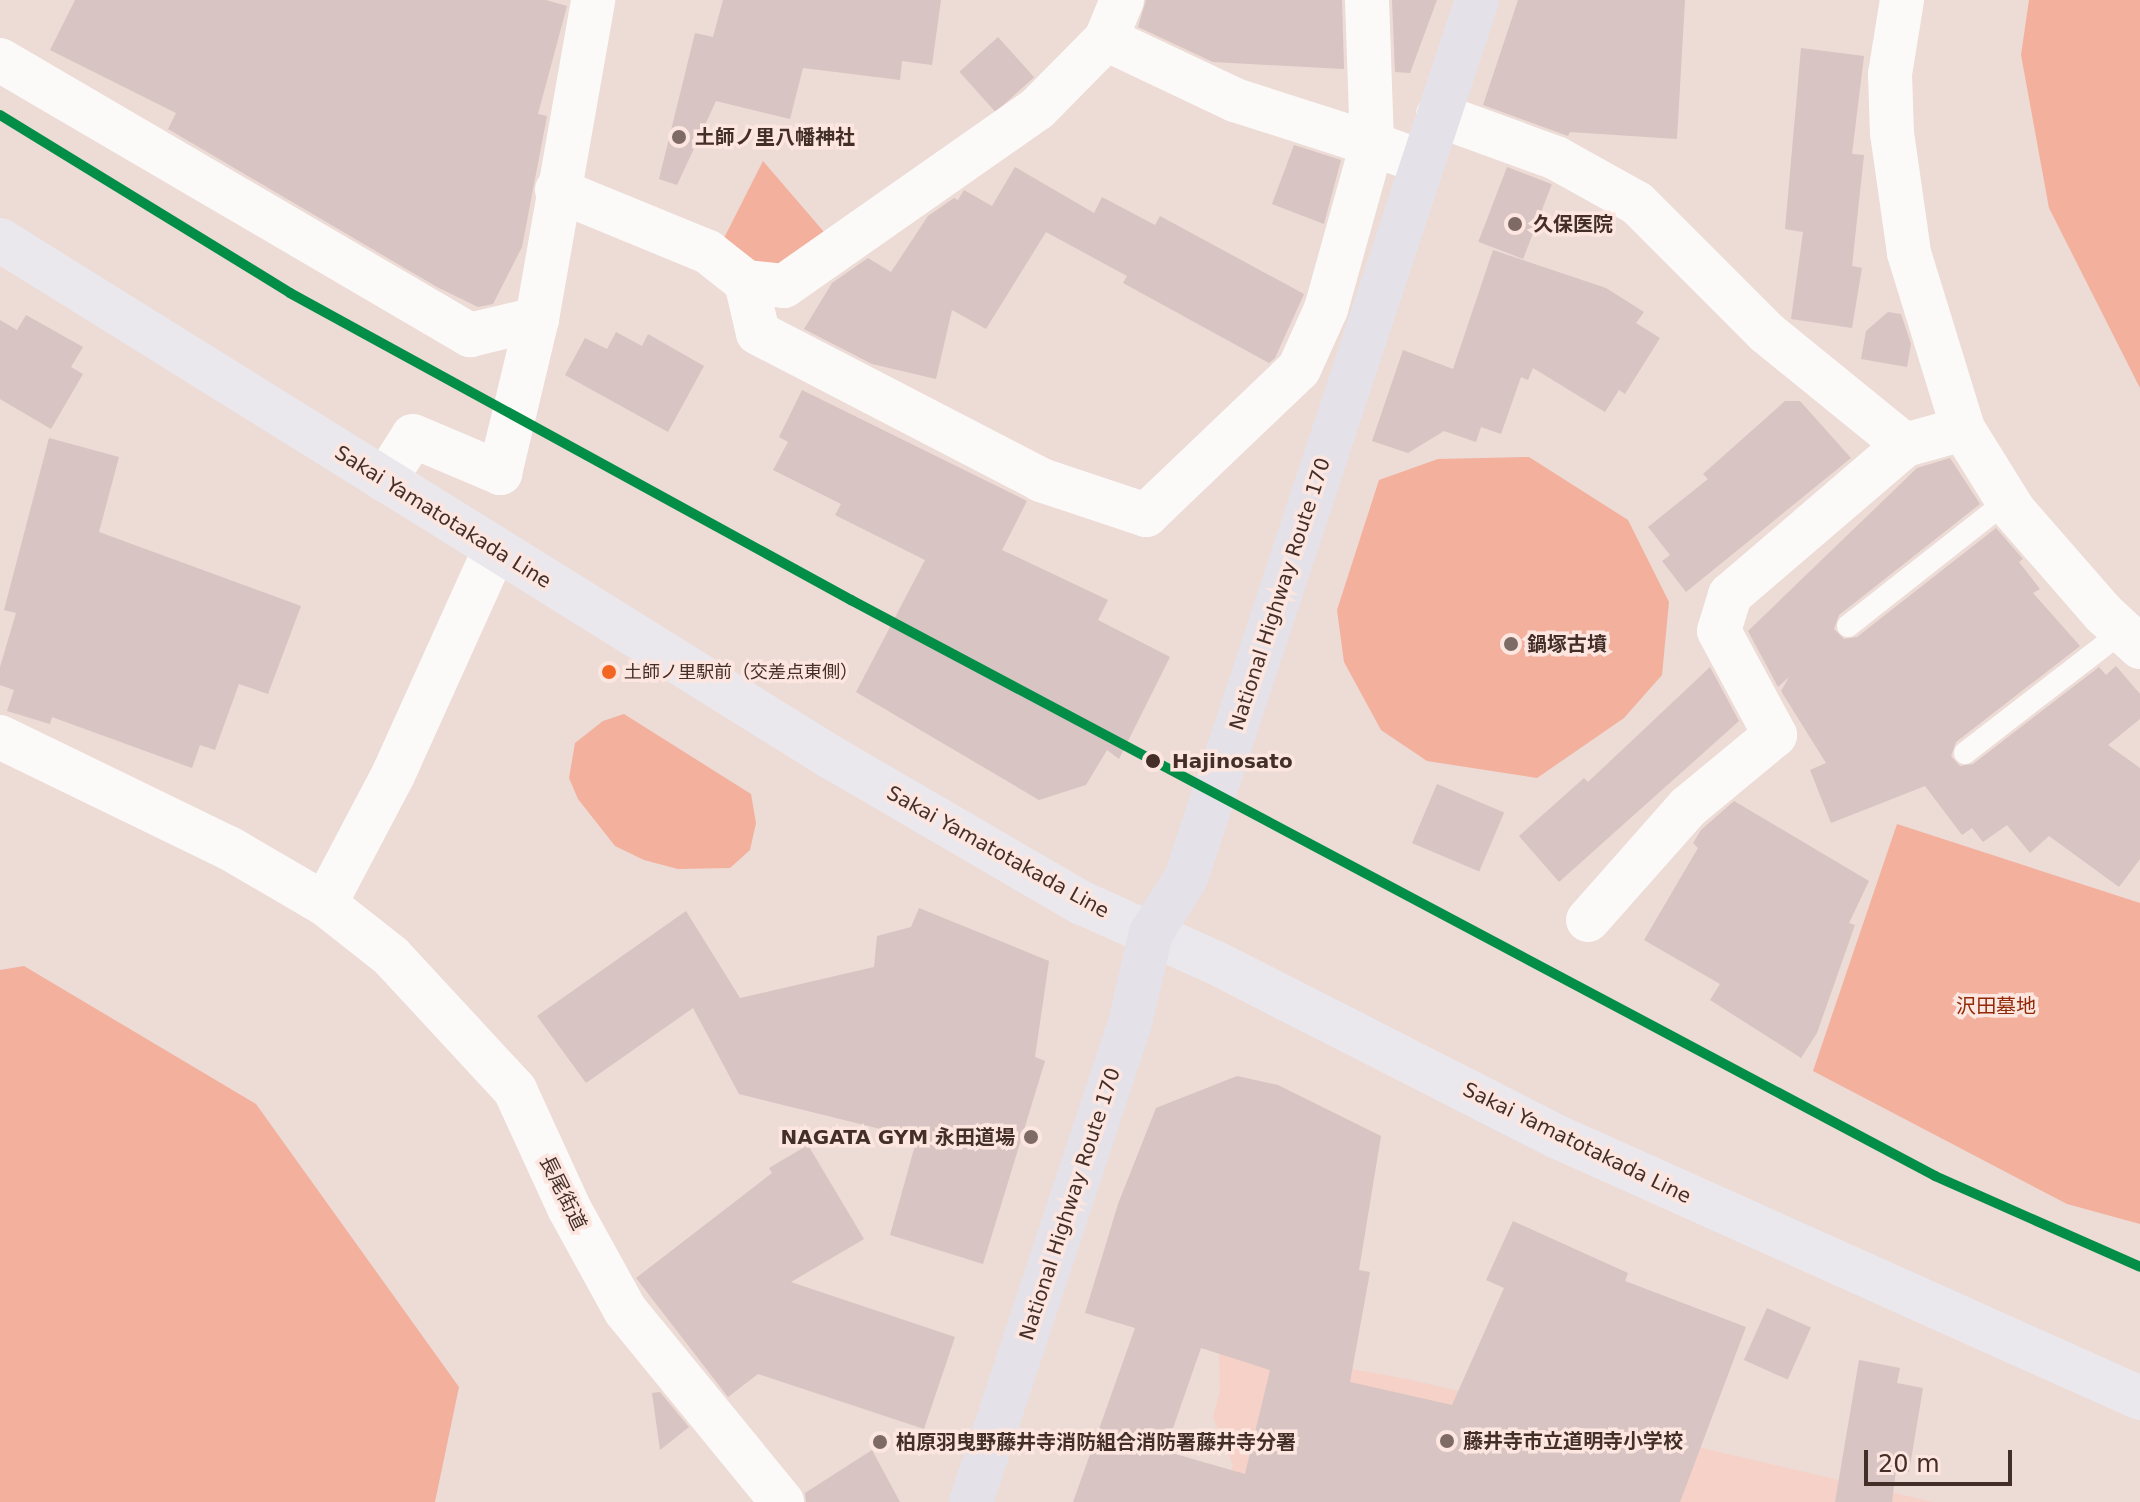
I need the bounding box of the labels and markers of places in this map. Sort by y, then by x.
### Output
place label: 土師ノ里八幡神社 [695,125,855,149]
marker: 土師ノ里八幡神社 [670,128,688,146]
place label: 久保医院 [1533,212,1613,236]
marker: 久保医院 [1504,213,1526,235]
place label: 鍋塚古墳 [1527,632,1607,656]
marker: 鍋塚古墳 [1502,635,1520,653]
place label: 土師ノ里駅前（交差点東側） [624,661,858,683]
marker: 土師ノ里駅前（交差点東側） [601,664,617,680]
marker: Hajinosato [1141,749,1165,773]
place label: Hajinosato [1172,749,1293,773]
place label: NAGATA GYM 永田道場 [781,1125,1015,1149]
marker: NAGATA GYM 永田道場 [1022,1128,1040,1146]
place label: 藤井寺市立道明寺小学校 [1463,1429,1683,1453]
place label: 柏原羽曳野藤井寺消防組合消防署藤井寺分署 [896,1430,1296,1454]
marker: 藤井寺市立道明寺小学校 [1438,1432,1456,1450]
marker: 柏原羽曳野藤井寺消防組合消防署藤井寺分署 [871,1433,889,1451]

